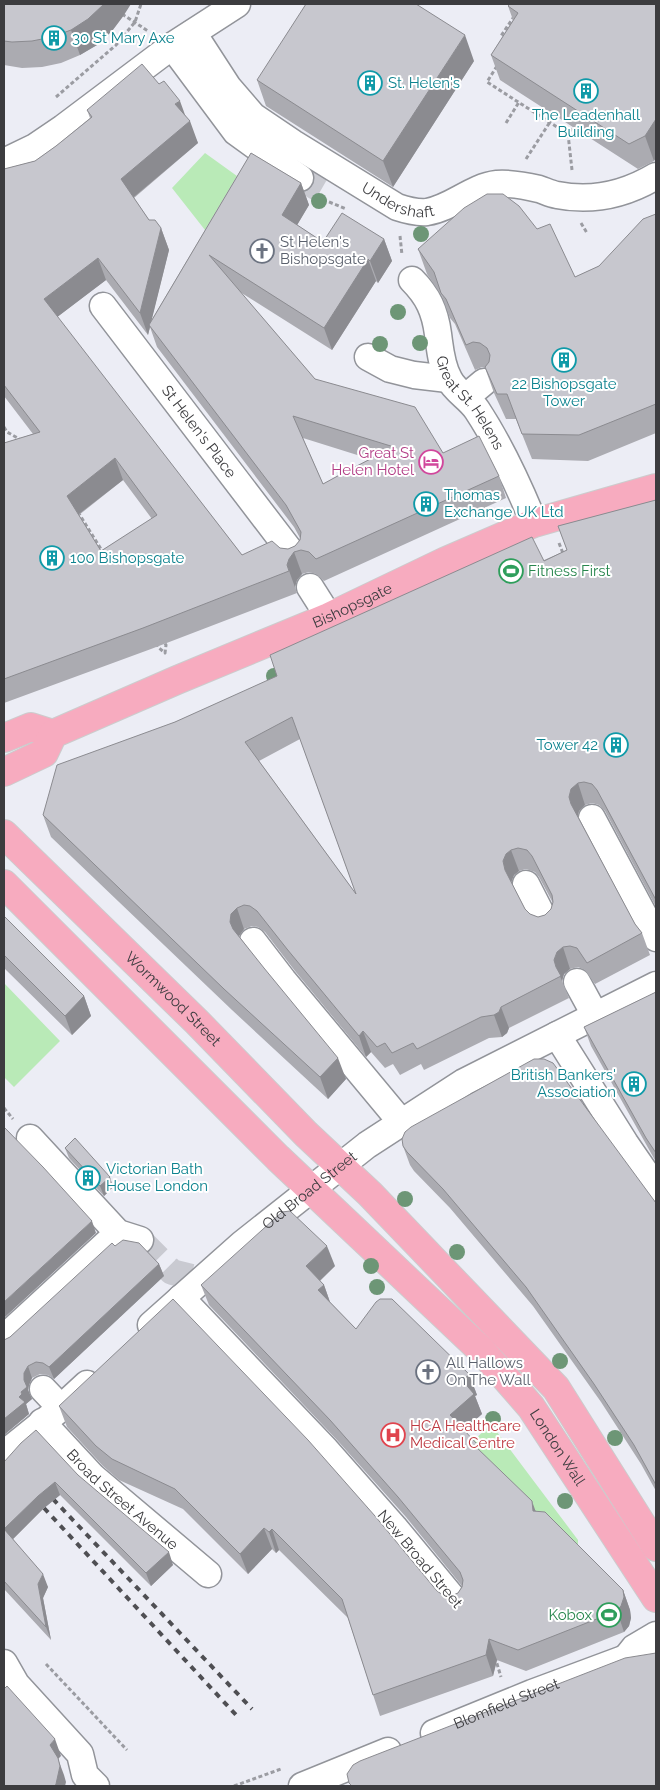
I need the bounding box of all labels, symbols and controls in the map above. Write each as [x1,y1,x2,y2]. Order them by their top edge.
building icon: 30 St Mary Axe [41,25,67,51]
place label: 30 St Mary Axe [72,29,175,47]
building icon: St. Helen's [357,70,383,96]
place label: St. Helen's [388,74,460,92]
building icon: The Leadenhall Building [573,78,599,104]
place label: The Leadenhall Building [532,106,641,141]
street label: Undershaft [358,178,436,221]
place label: St Helen's Bishopsgate [280,233,366,268]
church icon: St Helen's Bishopsgate [249,238,275,264]
building icon: 22 Bishopsgate Tower [551,347,577,373]
street label: Great St. Helens [432,354,508,453]
place label: 22 Bishopsgate Tower [511,375,617,410]
street label: St Helen's Place [158,382,240,482]
place label: Great St Helen Hotel [331,444,415,479]
hotel icon: Great St Helen Hotel [418,449,444,475]
place label: Thomas Exchange UK Ltd [444,486,564,521]
building icon: Thomas Exchange UK Ltd [413,491,439,517]
building icon: 100 Bishopsgate [39,545,65,571]
place label: 100 Bishopsgate [70,549,185,567]
sports icon: Fitness First [498,558,524,584]
place label: Fitness First [528,562,611,580]
street label: Bishopsgate [310,579,395,632]
building icon: Tower 42 [603,732,629,758]
place label: Tower 42 [536,736,598,754]
street label: Wormwood Street [121,948,224,1050]
place label: British Bankers' Association [511,1066,616,1101]
building icon: British Bankers' Association [621,1071,647,1097]
street label: Old Broad Street [259,1148,360,1233]
place label: Victorian Bath House London [106,1160,208,1195]
building icon: Victorian Bath House London [75,1165,101,1191]
place label: All Hallows On The Wall [446,1354,531,1389]
church icon: All Hallows On The Wall [415,1359,441,1385]
street label: London Wall [526,1406,590,1490]
place label: HCA Healthcare Medical Centre [410,1417,521,1452]
hospital icon: HCA Healthcare Medical Centre [380,1422,406,1448]
street label: Broad Street Avenue [63,1446,182,1554]
street label: New Broad Street [374,1506,466,1612]
sports icon: Kobox [596,1602,622,1628]
place label: Kobox [549,1606,592,1624]
street label: Blomfield Street [451,1675,562,1733]

